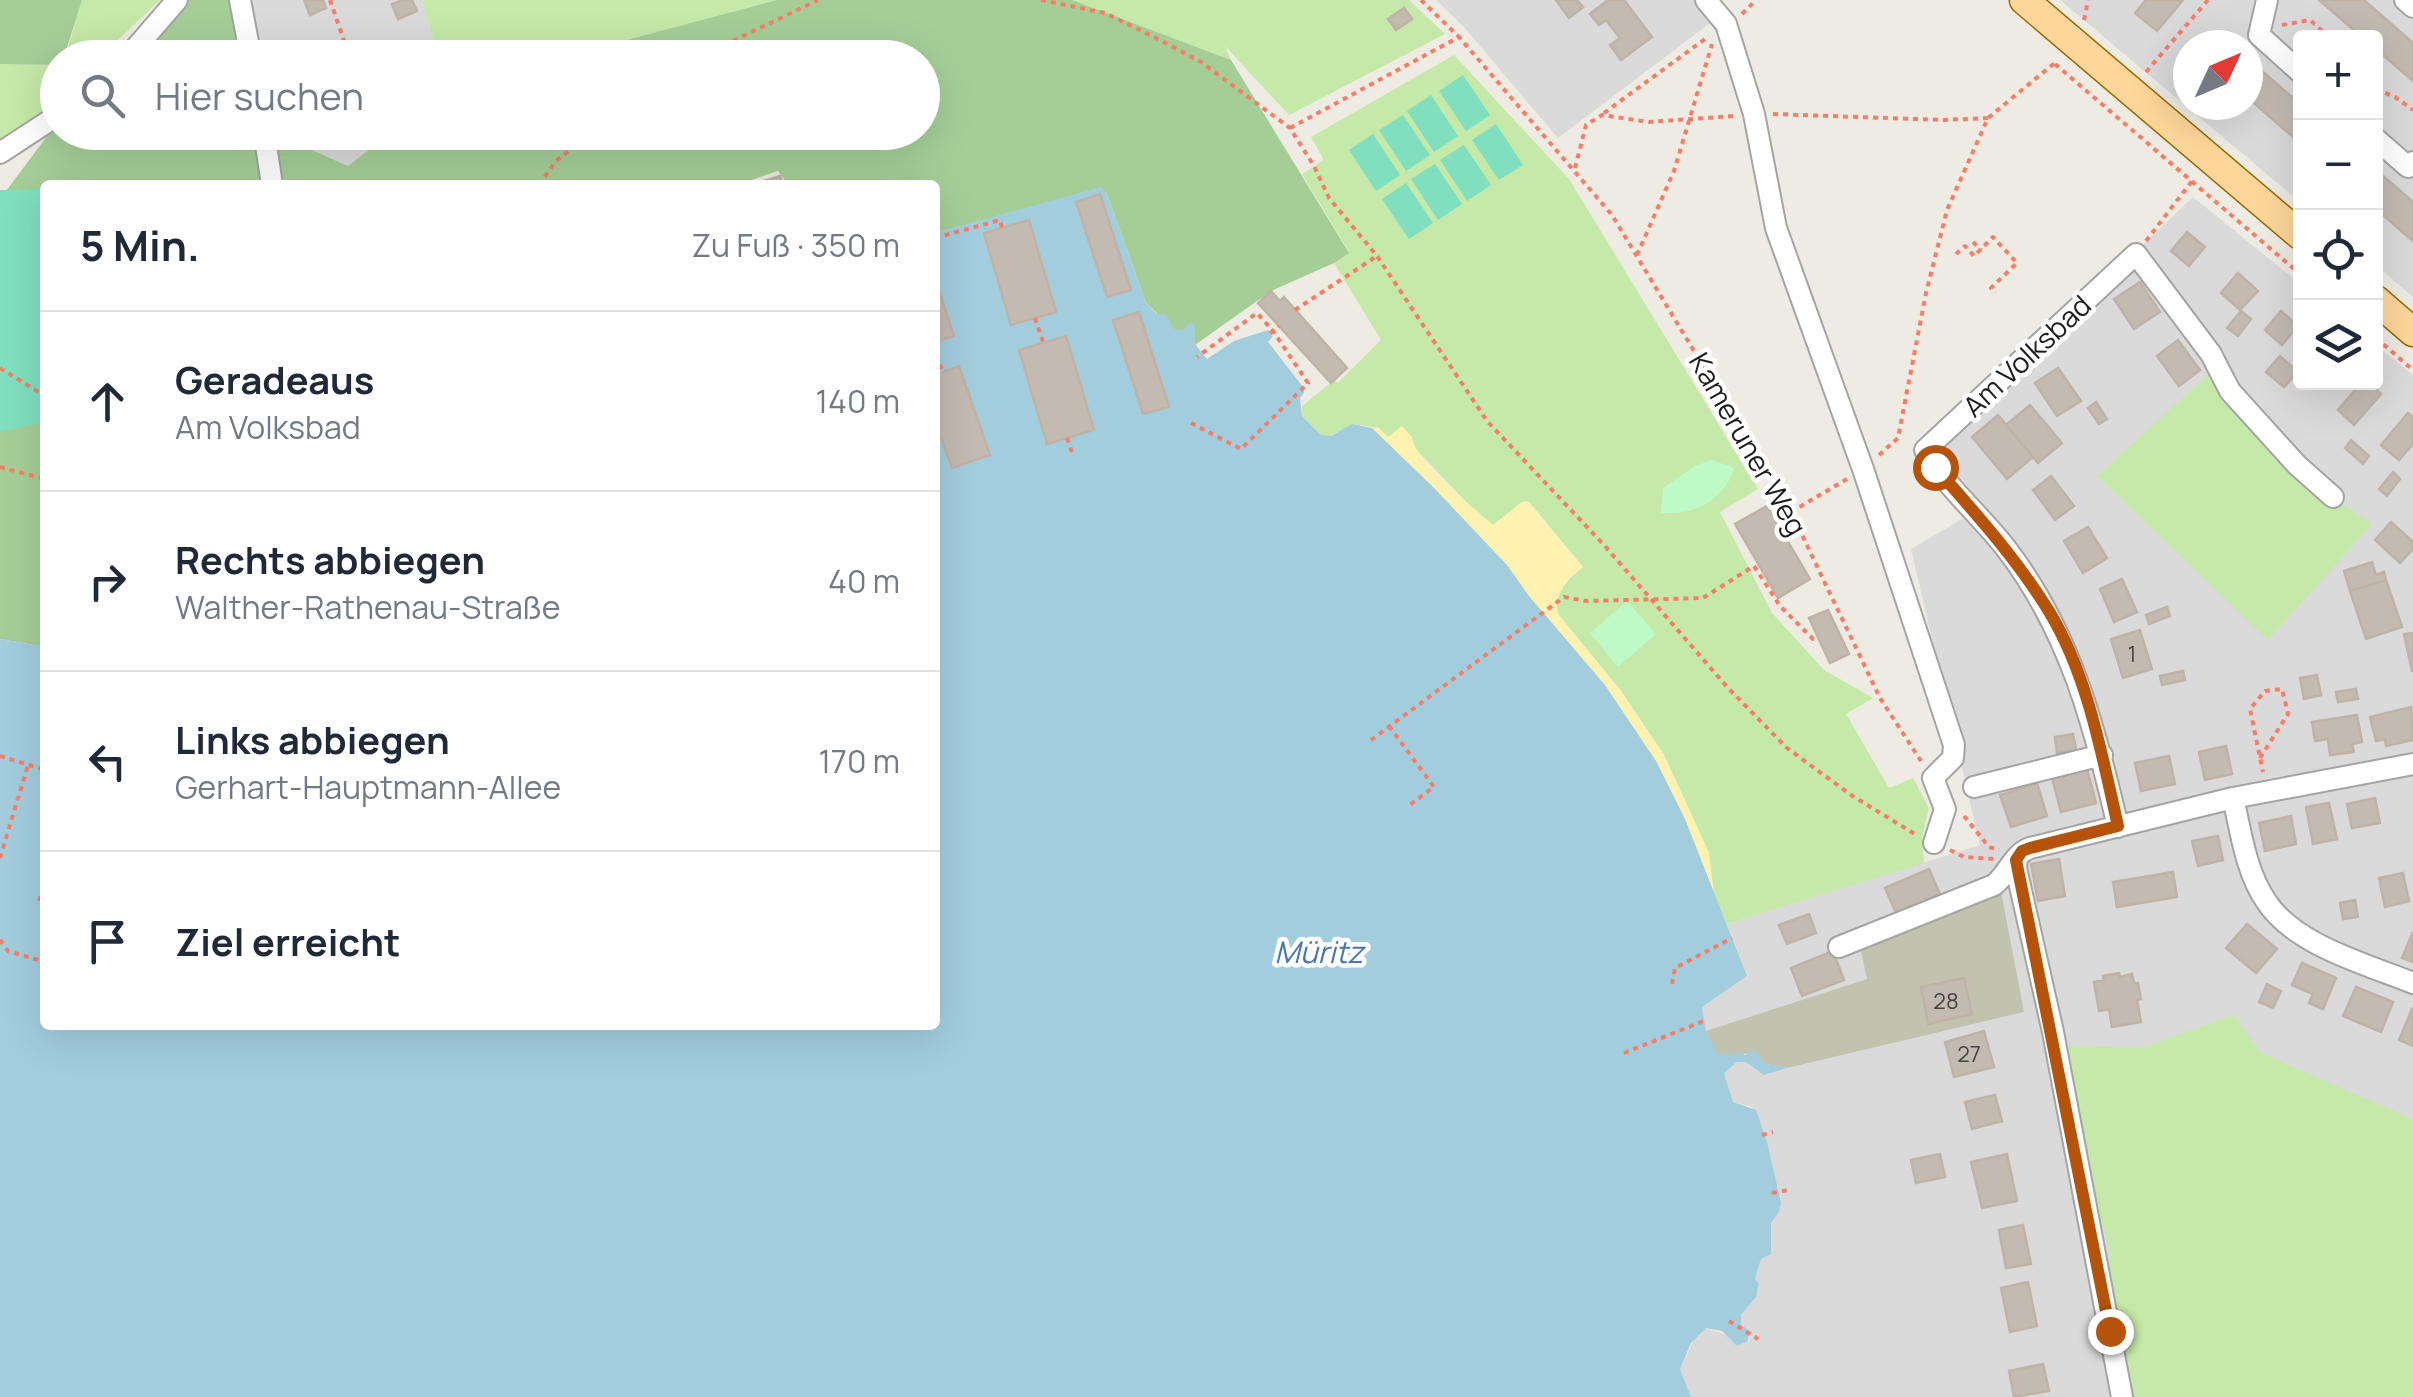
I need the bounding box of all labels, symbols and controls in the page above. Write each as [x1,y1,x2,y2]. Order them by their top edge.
north arrow [2173,30,2263,120]
map controls [2293,30,2383,390]
button: + [2293,30,2383,120]
search box [40,40,940,150]
icon: search [75,68,130,123]
text: Hier suchen [155,69,364,121]
button: − [2293,120,2383,210]
button: locate [2293,210,2383,300]
text: 5 Min. [80,216,200,274]
text: Zu Fuß · 350 m [691,223,900,267]
street label: Am Volksbad [1954,286,2099,425]
button: layers [2293,300,2383,390]
street label: Kameruner Weg [1681,345,1817,542]
text: Geradeaus [175,353,374,405]
icon: ahead [80,374,135,429]
text: 140 m [816,379,900,423]
text: Am Volksbad [175,405,361,449]
route start [1913,445,1959,491]
text: Rechts abbiegen [175,533,485,585]
icon: right [80,554,135,609]
text: 40 m [828,559,900,603]
text: Walther-Rathenau-Straße [175,585,561,629]
house number: 1 [2128,639,2136,669]
text: Links abbiegen [175,713,450,765]
icon: left [80,734,135,789]
text: 170 m [818,739,900,783]
text: Gerhart-Hauptmann-Allee [175,765,561,809]
icon: arrive [80,914,135,969]
text: Ziel erreicht [175,915,400,967]
water label: Müritz [1275,931,1366,972]
house number: 28 [1933,986,1959,1016]
house number: 27 [1957,1039,1981,1069]
route end [2088,1309,2134,1355]

